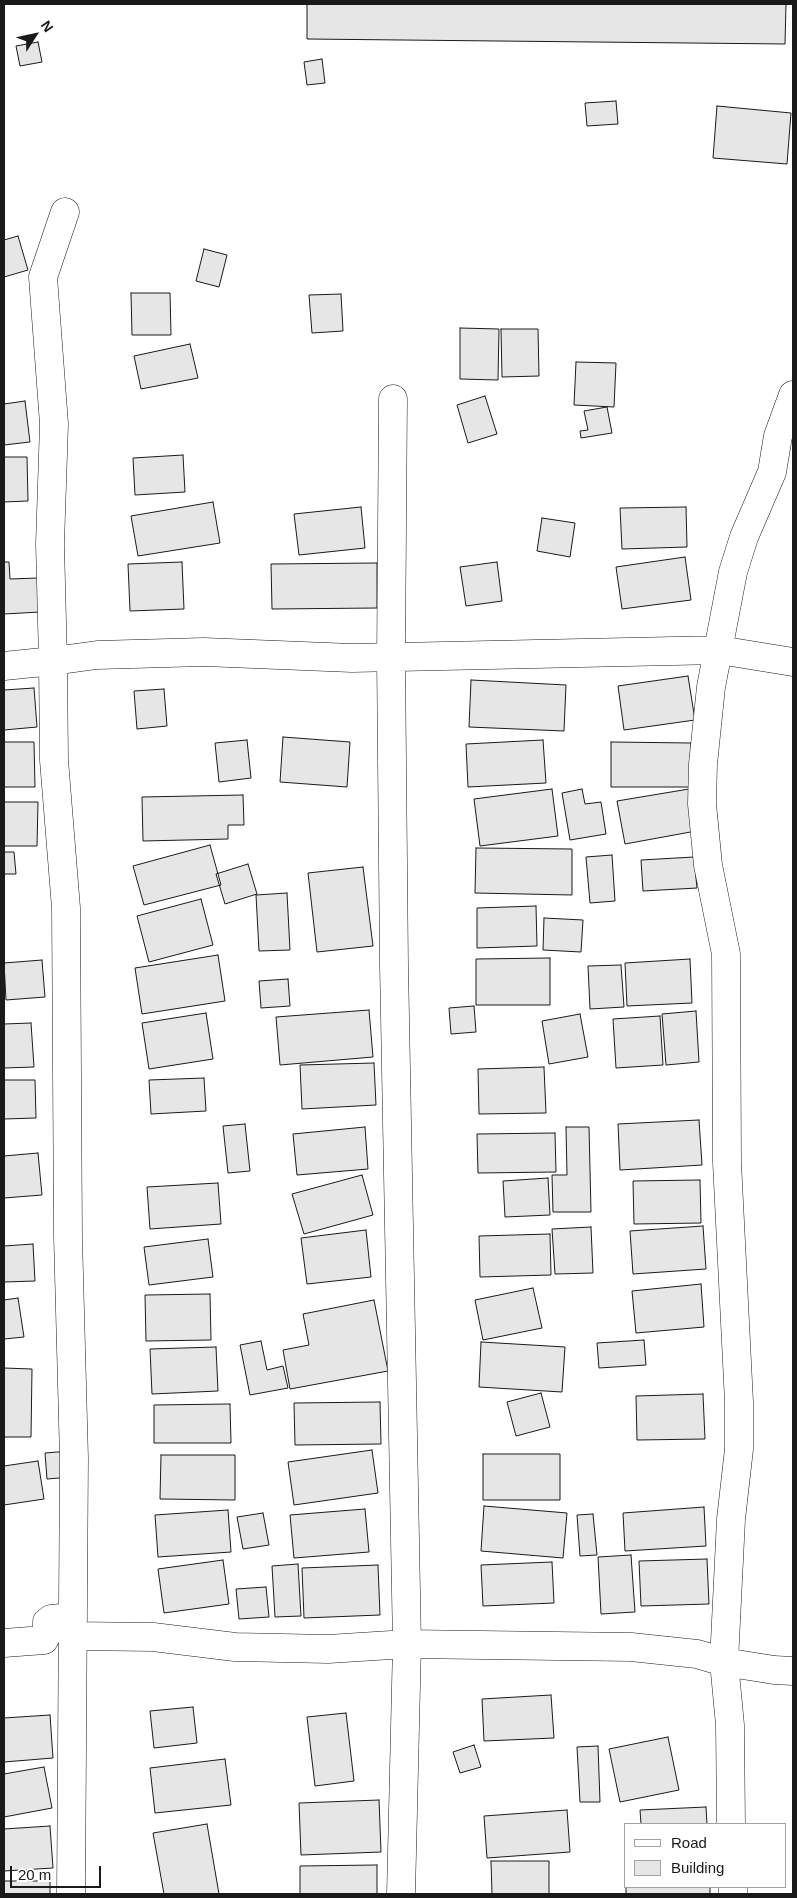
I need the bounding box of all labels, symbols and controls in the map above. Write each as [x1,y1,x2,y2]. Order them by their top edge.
north arrow [10,10,60,60]
text: N [38,18,57,35]
legend [624,1823,787,1888]
text: Road [671,1834,707,1851]
scale bar [12,1856,104,1888]
text: Building [671,1859,724,1876]
text: 20 m [18,1866,51,1883]

